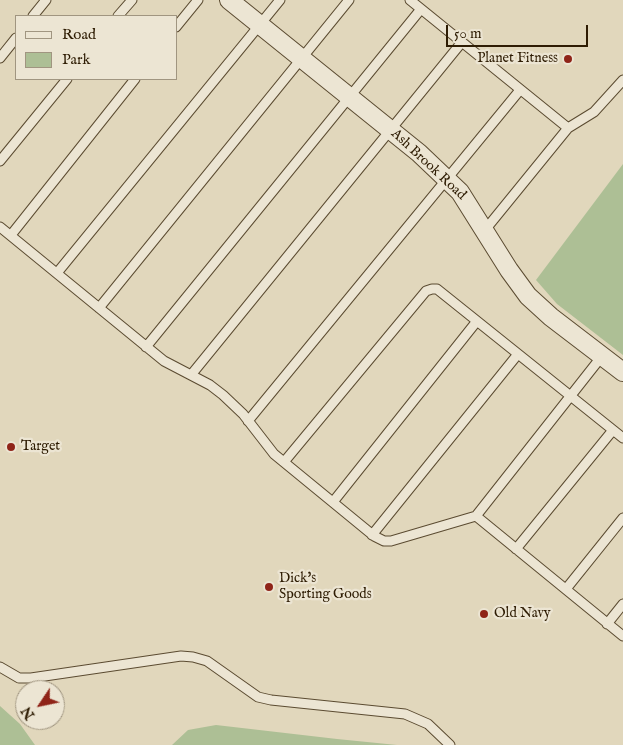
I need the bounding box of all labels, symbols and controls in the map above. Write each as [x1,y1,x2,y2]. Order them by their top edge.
legend [15,15,178,80]
scale bar [448,15,590,47]
text: 50 m [454,24,482,43]
text: Road [62,25,96,44]
text: Park [62,50,91,69]
place label: Planet Fitness [477,51,558,67]
marker: Planet Fitness [562,53,574,65]
street label: Ash Brook Road [387,126,469,204]
place label: Target [21,439,60,455]
marker: Target [5,441,17,453]
place label: Dick's Sporting Goods [279,571,372,604]
marker: Dick's Sporting Goods [263,581,275,593]
place label: Old Navy [494,606,551,622]
marker: Old Navy [478,608,490,620]
north arrow [15,680,65,730]
text: N [18,703,39,723]

